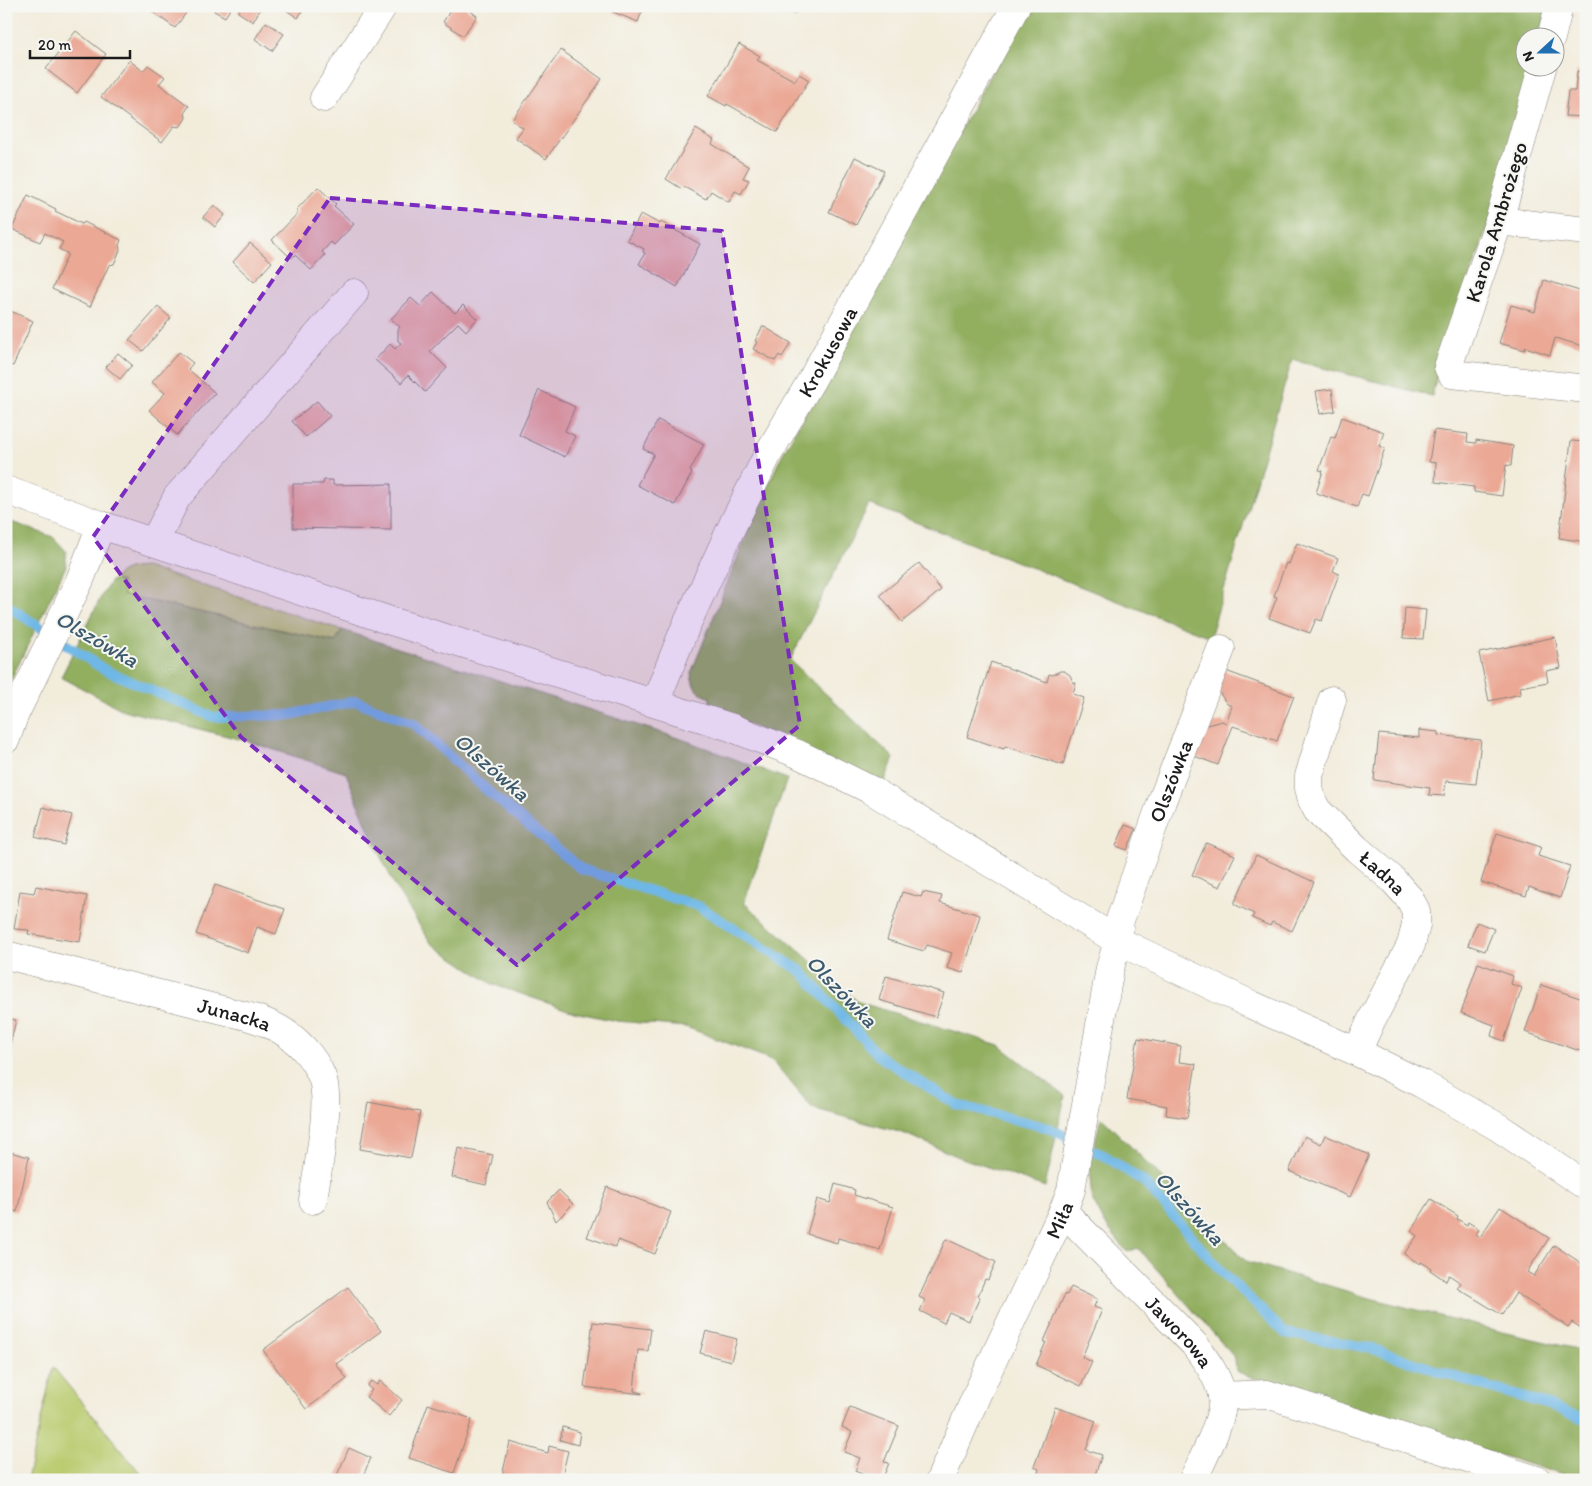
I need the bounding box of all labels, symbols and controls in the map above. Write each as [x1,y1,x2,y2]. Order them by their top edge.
scale bar [30,28,130,60]
north arrow [1514,28,1564,78]
text: 20 m [38,36,72,54]
text: N [1519,49,1538,64]
street label: Karola Ambrożego [1460,139,1532,305]
street label: Krokusowa [792,302,862,401]
water label: Olszówka [51,605,144,674]
water label: Olszówka [449,727,536,807]
street label: Olszówka [1143,735,1197,826]
street label: Ładna [1355,845,1412,900]
water label: Olszówka [801,949,884,1034]
street label: Junacka [195,992,275,1036]
water label: Olszówka [1149,1165,1231,1251]
street label: Miła [1039,1198,1078,1243]
street label: Jaworowa [1141,1290,1219,1372]

